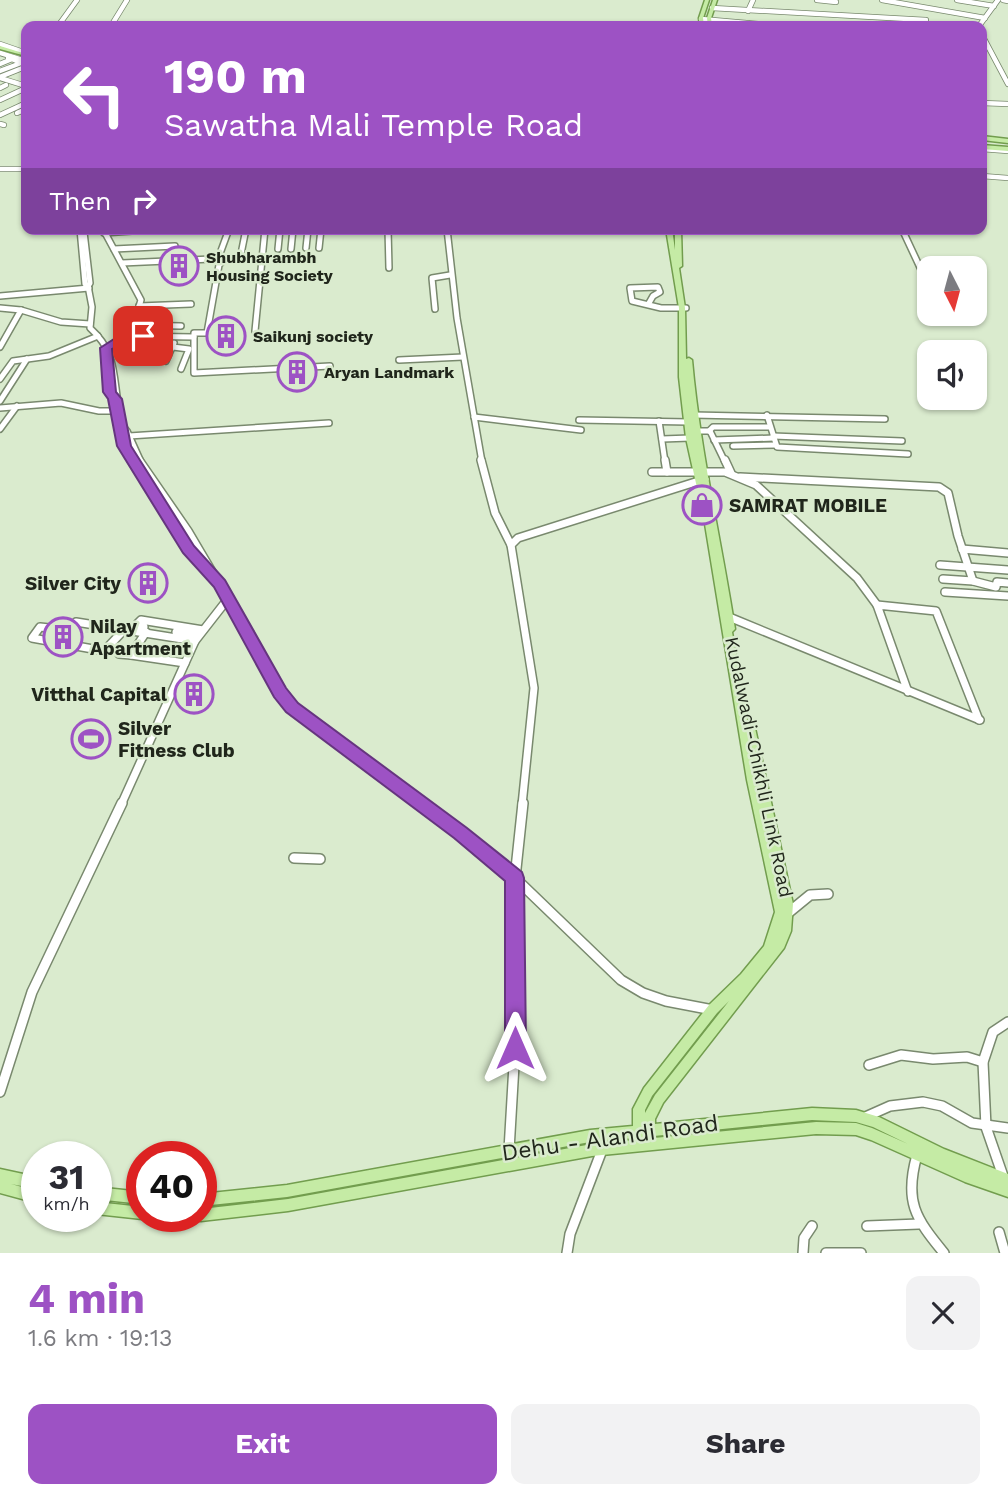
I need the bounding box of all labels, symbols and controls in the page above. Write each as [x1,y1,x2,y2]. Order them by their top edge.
text: 190 m [164,47,307,105]
icon: left [49,49,140,140]
text: Sawatha Mali Temple Road [164,106,583,144]
icon: right [125,182,163,220]
text: Then [49,186,111,216]
building icon: Shubharambh Housing Society [158,245,200,287]
place label: Shubharambh Housing Society [206,248,334,285]
north arrow [917,256,987,326]
map controls [917,256,987,410]
pin [113,306,173,366]
building icon: Saikunj society [205,315,247,357]
icon: arrive [124,317,162,355]
place label: Saikunj society [253,327,374,346]
button: sound [917,340,987,410]
building icon: Aryan Landmark [276,351,318,393]
place label: Aryan Landmark [324,363,454,382]
shop icon: SAMRAT MOBILE [681,484,723,526]
place label: SAMRAT MOBILE [729,494,887,517]
building icon: Silver City [127,562,169,604]
place label: Silver City [25,572,121,595]
place label: Nilay Apartment [90,615,192,660]
building icon: Nilay Apartment [42,616,84,658]
street label: Kudalwadi-Chikhli Link Road [720,634,798,900]
building icon: Vitthal Capital [173,673,215,715]
place label: Vitthal Capital [31,683,168,706]
place label: Silver Fitness Club [118,717,235,762]
sports icon: Silver Fitness Club [70,718,112,760]
position arrow [478,1011,552,1085]
street label: Dehu - Alandi Road [500,1109,720,1167]
speed limit sign: 40 [126,1141,217,1232]
text: 31 [49,1156,84,1198]
text: km/h [43,1193,90,1214]
text: 4 min [28,1274,145,1323]
button: close [906,1276,980,1350]
text: 1.6 km · 19:13 [28,1325,172,1352]
button: Exit [28,1404,497,1484]
button: Share [511,1404,980,1484]

